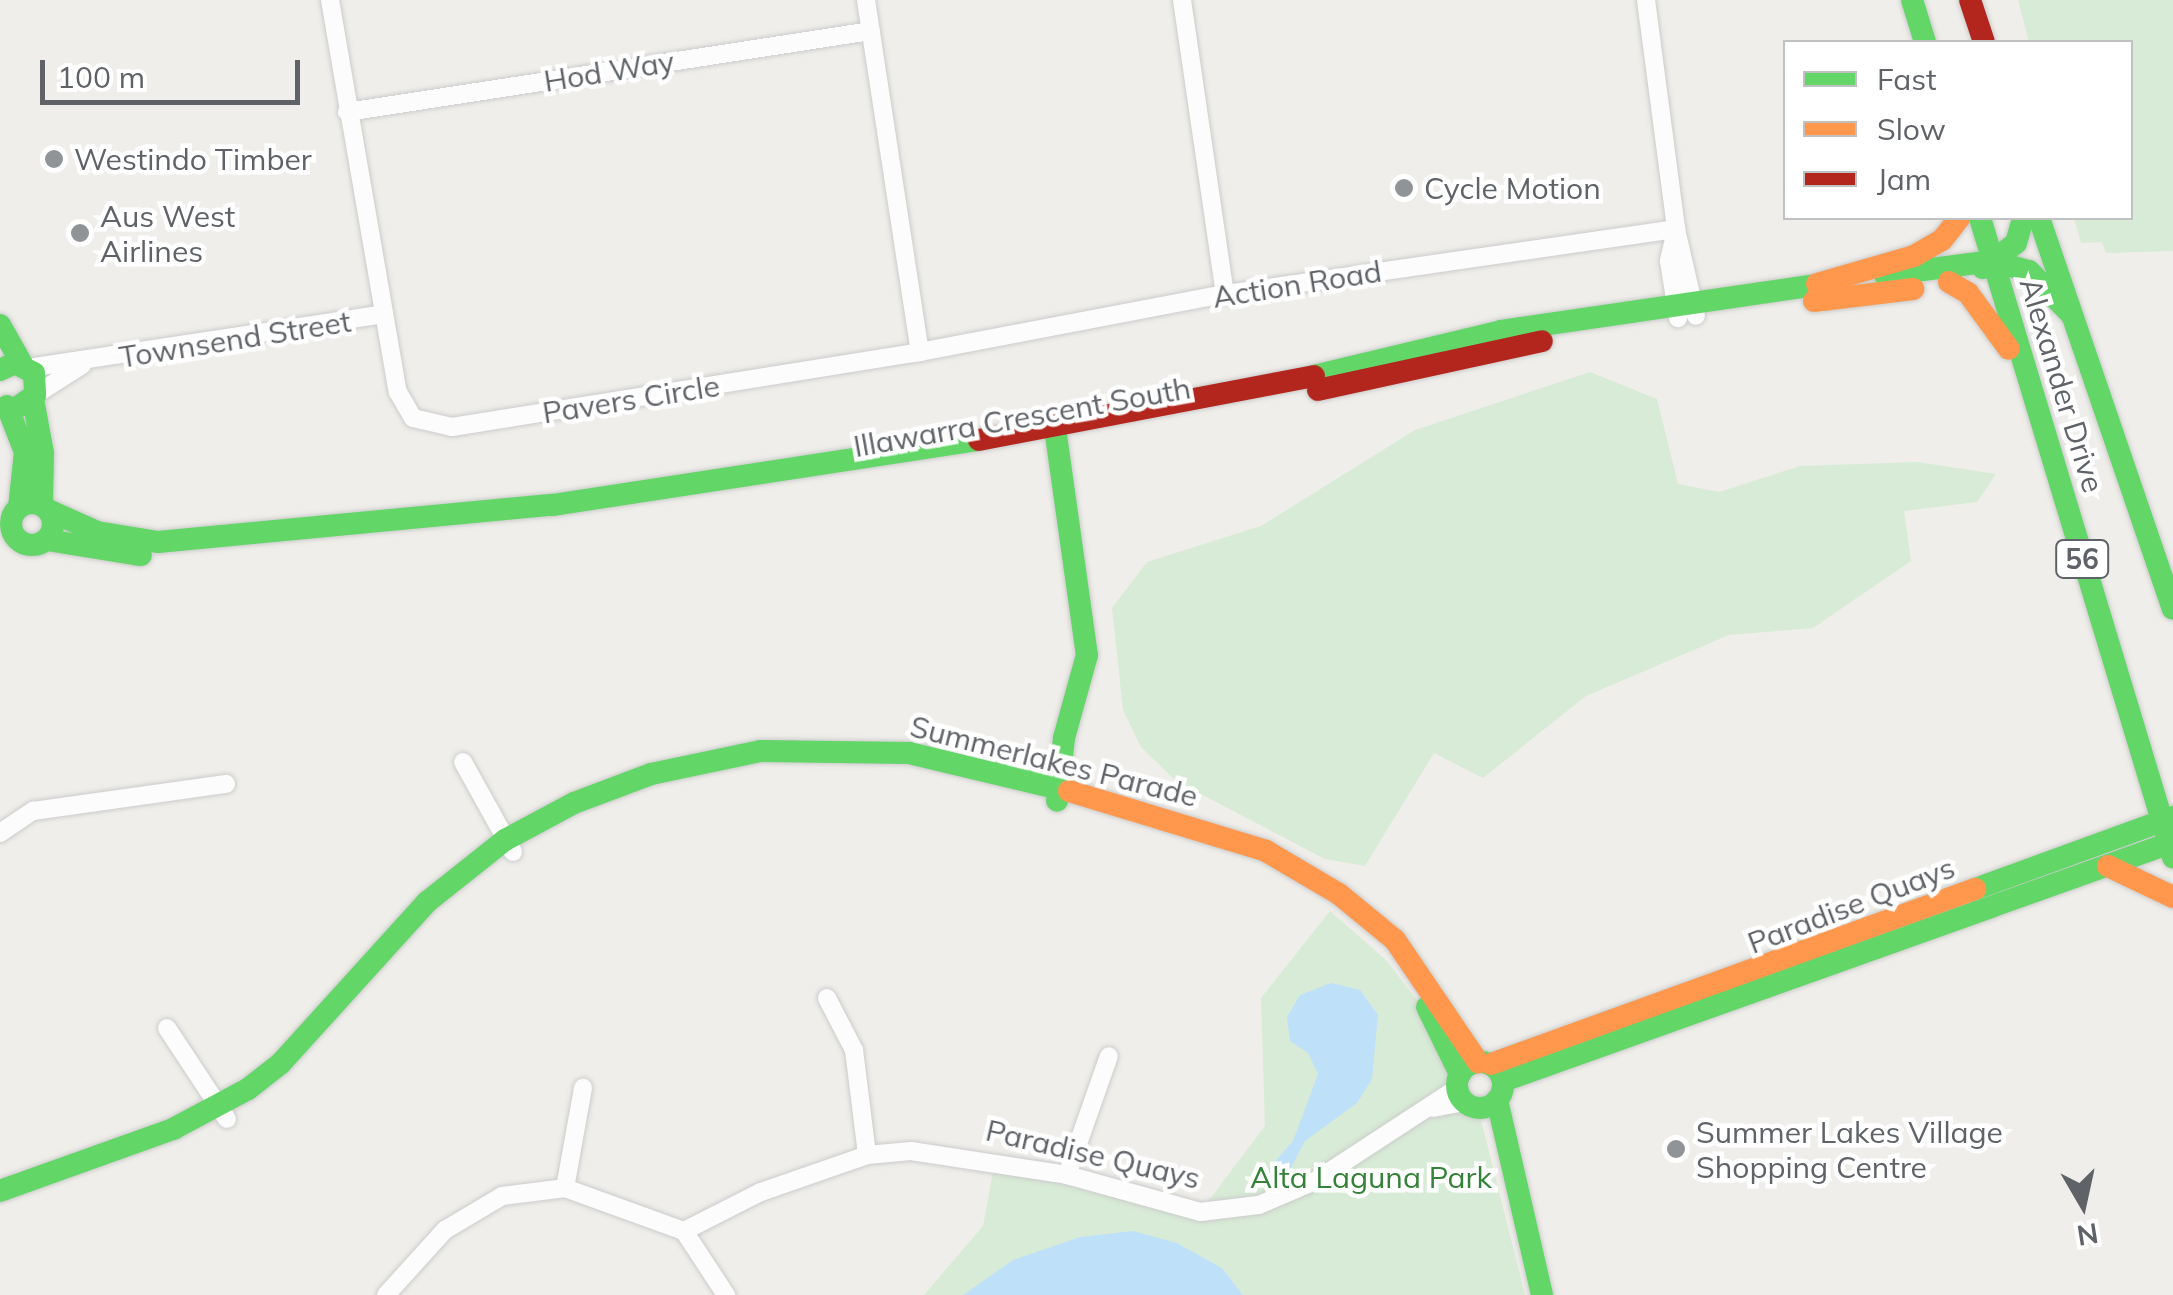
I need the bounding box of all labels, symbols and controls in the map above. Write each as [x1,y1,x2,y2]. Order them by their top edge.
scale bar [45,40,305,102]
legend [1783,40,2133,220]
street label: Hod Way [541,43,677,99]
text: 100 m [57,58,145,96]
text: Fast [1877,60,1937,98]
text: Slow [1877,110,1946,148]
place label: Westindo Timber [74,141,312,177]
marker: Westindo Timber [43,148,65,170]
text: Jam [1877,160,1931,198]
place label: Cycle Motion [1424,170,1601,206]
marker: Cycle Motion [1393,177,1415,199]
place label: Aus West Airlines [100,198,235,268]
marker: Aus West Airlines [69,222,91,244]
street label: Action Road [1210,253,1384,315]
street label: Alexander Drive [2012,273,2112,497]
street label: Townsend Street [117,303,353,375]
street label: Pavers Circle [540,367,722,431]
street label: Illawarra Crescent South [851,370,1193,464]
road number: 56 [2054,536,2110,582]
street label: Summerlakes Parade [907,708,1201,814]
street label: Paradise Quays [1743,849,1959,961]
street label: Paradise Quays [982,1112,1204,1196]
place label: Summer Lakes Village Shopping Centre [1696,1114,2003,1184]
marker: Summer Lakes Village Shopping Centre [1665,1138,1687,1160]
north arrow [2033,1155,2133,1255]
park label: Alta Laguna Park [1250,1159,1492,1195]
text: N [2075,1216,2101,1254]

